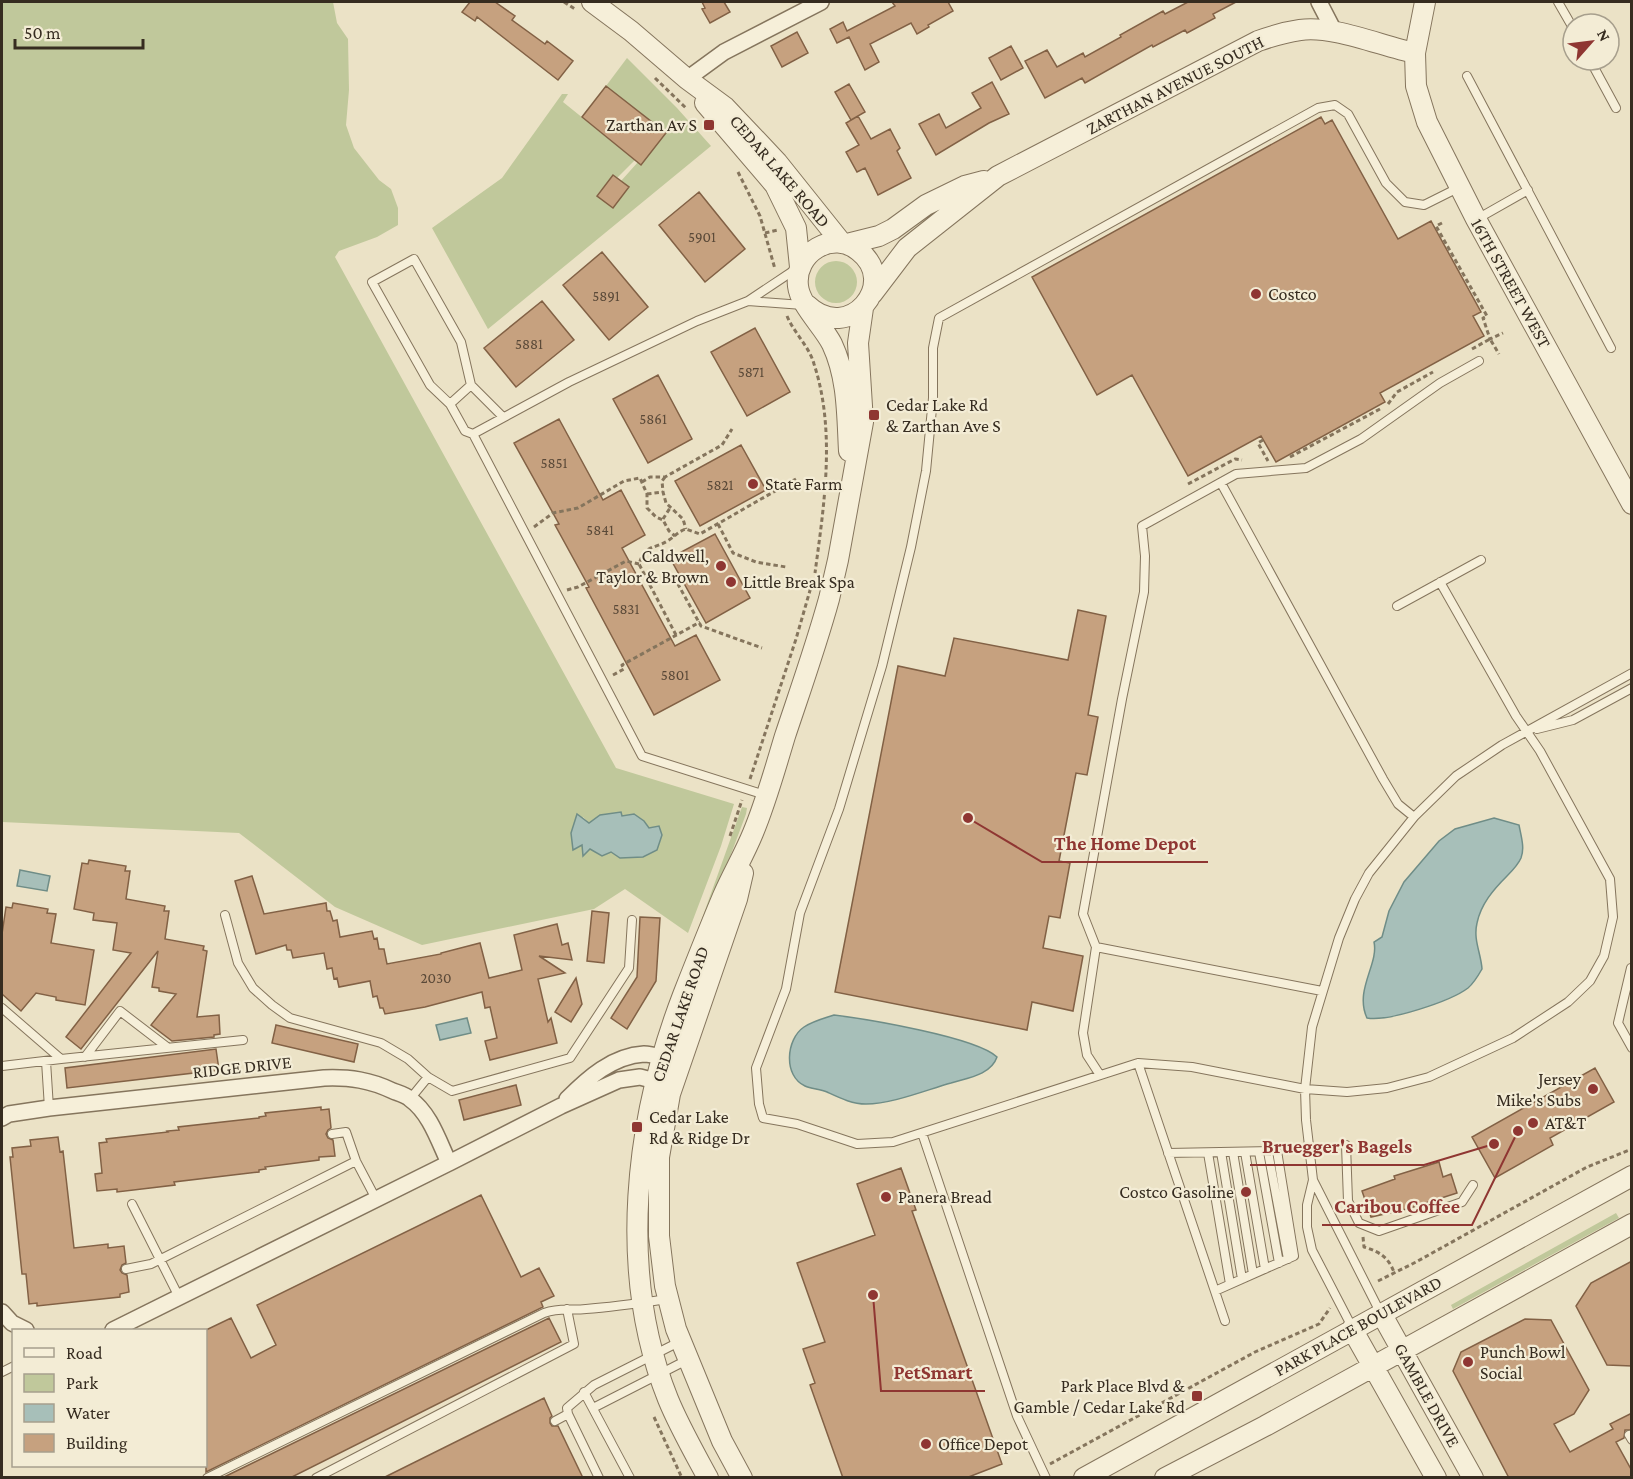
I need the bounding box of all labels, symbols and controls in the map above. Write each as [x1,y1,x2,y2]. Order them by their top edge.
scale bar [15,12,142,50]
north arrow [1561,12,1621,72]
text: 50 m [24,23,61,43]
text: N [1594,26,1614,44]
street label: ZARTHAN AVENUE SOUTH [1083,31,1267,139]
street label: CEDAR LAKE ROAD [726,111,834,231]
place label: Zarthan Av S [606,115,697,135]
marker: Zarthan Av S [702,118,716,132]
street label: 16TH STREET WEST [1467,215,1555,352]
house number: 5901 [688,229,716,245]
place label: Costco [1268,284,1317,304]
marker: Costco [1249,287,1263,301]
house number: 5891 [592,288,620,304]
house number: 5881 [515,336,543,352]
house number: 5871 [738,364,764,380]
place label: Cedar Lake Rd & Zarthan Ave S [886,395,1001,436]
marker: Cedar Lake Rd & Zarthan Ave S [867,408,881,422]
house number: 5861 [639,411,667,427]
house number: 5851 [541,455,567,471]
place label: State Farm [765,474,843,494]
house number: 5821 [706,477,734,493]
marker: State Farm [746,477,760,491]
house number: 5841 [586,522,614,538]
place label: Caldwell, Taylor & Brown [596,546,709,587]
marker: Caldwell, Taylor & Brown [714,559,728,573]
place label: Little Break Spa [743,572,855,592]
marker: Little Break Spa [724,575,738,589]
house number: 5831 [613,601,639,617]
house number: 5801 [661,667,689,683]
callout: The Home Depot [1042,824,1208,862]
text: The Home Depot [1054,832,1197,854]
street label: CEDAR LAKE ROAD [647,943,713,1085]
house number: 2030 [420,970,452,986]
street label: RIDGE DRIVE [192,1052,293,1082]
place label: Jersey Mike's Subs [1496,1069,1582,1110]
marker: Jersey Mike's Subs [1586,1082,1600,1096]
place label: Cedar Lake Rd & Ridge Dr [649,1107,751,1148]
place label: AT&T [1545,1113,1586,1133]
marker: AT&T [1526,1116,1540,1130]
marker: Cedar Lake Rd & Ridge Dr [630,1120,644,1134]
callout: Bruegger's Bagels [1250,1127,1424,1165]
text: Bruegger's Bagels [1262,1135,1412,1157]
place label: Costco Gasoline [1119,1182,1234,1202]
marker: Costco Gasoline [1239,1185,1253,1199]
place label: Panera Bread [898,1187,993,1207]
callout: Caribou Coffee [1322,1187,1472,1225]
marker: Panera Bread [879,1190,893,1204]
text: Caribou Coffee [1334,1195,1460,1217]
street label: PARK PLACE BOULEVARD [1271,1272,1445,1380]
legend [12,1329,207,1467]
street label: GAMBLE DRIVE [1390,1339,1464,1451]
place label: Punch Bowl Social [1480,1342,1566,1383]
text: Road [66,1343,103,1363]
callout: PetSmart [881,1353,985,1391]
marker: Punch Bowl Social [1461,1355,1475,1369]
text: PetSmart [893,1361,973,1383]
text: Park [66,1373,98,1393]
place label: Park Place Blvd & Gamble / Cedar Lake Rd [1013,1376,1186,1417]
marker: Park Place Blvd & Gamble / Cedar Lake Rd [1190,1389,1204,1403]
text: Water [66,1403,111,1423]
text: Building [66,1433,128,1453]
place label: Office Depot [938,1434,1029,1454]
marker: Office Depot [919,1437,933,1451]

